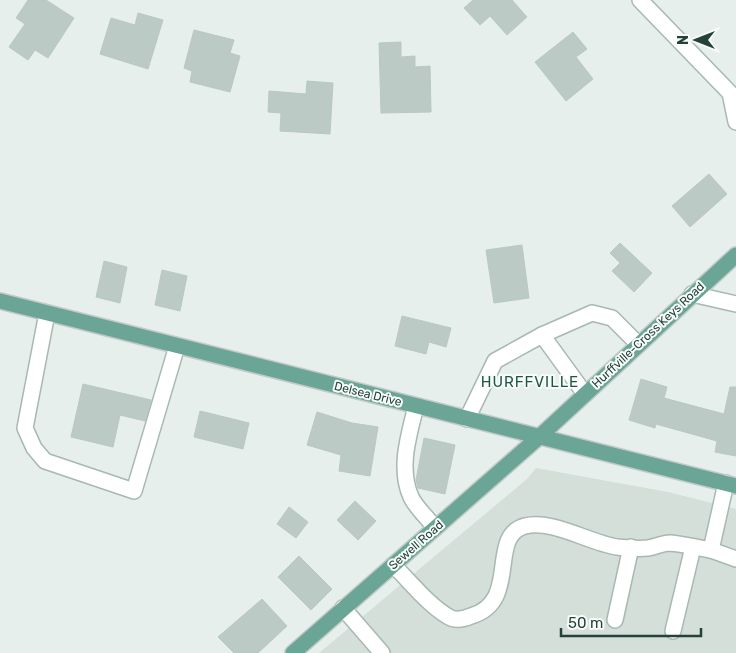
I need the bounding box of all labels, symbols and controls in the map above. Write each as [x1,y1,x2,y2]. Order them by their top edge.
north arrow [671,15,721,65]
text: N [675,35,692,45]
street label: Hurffville-Cross Keys Road [589,279,707,391]
district label: HURFFVILLE [481,373,579,391]
street label: Delsea Drive [333,379,404,409]
street label: Sewell Road [386,518,446,572]
scale bar [561,606,701,638]
text: 50 m [568,614,603,632]

